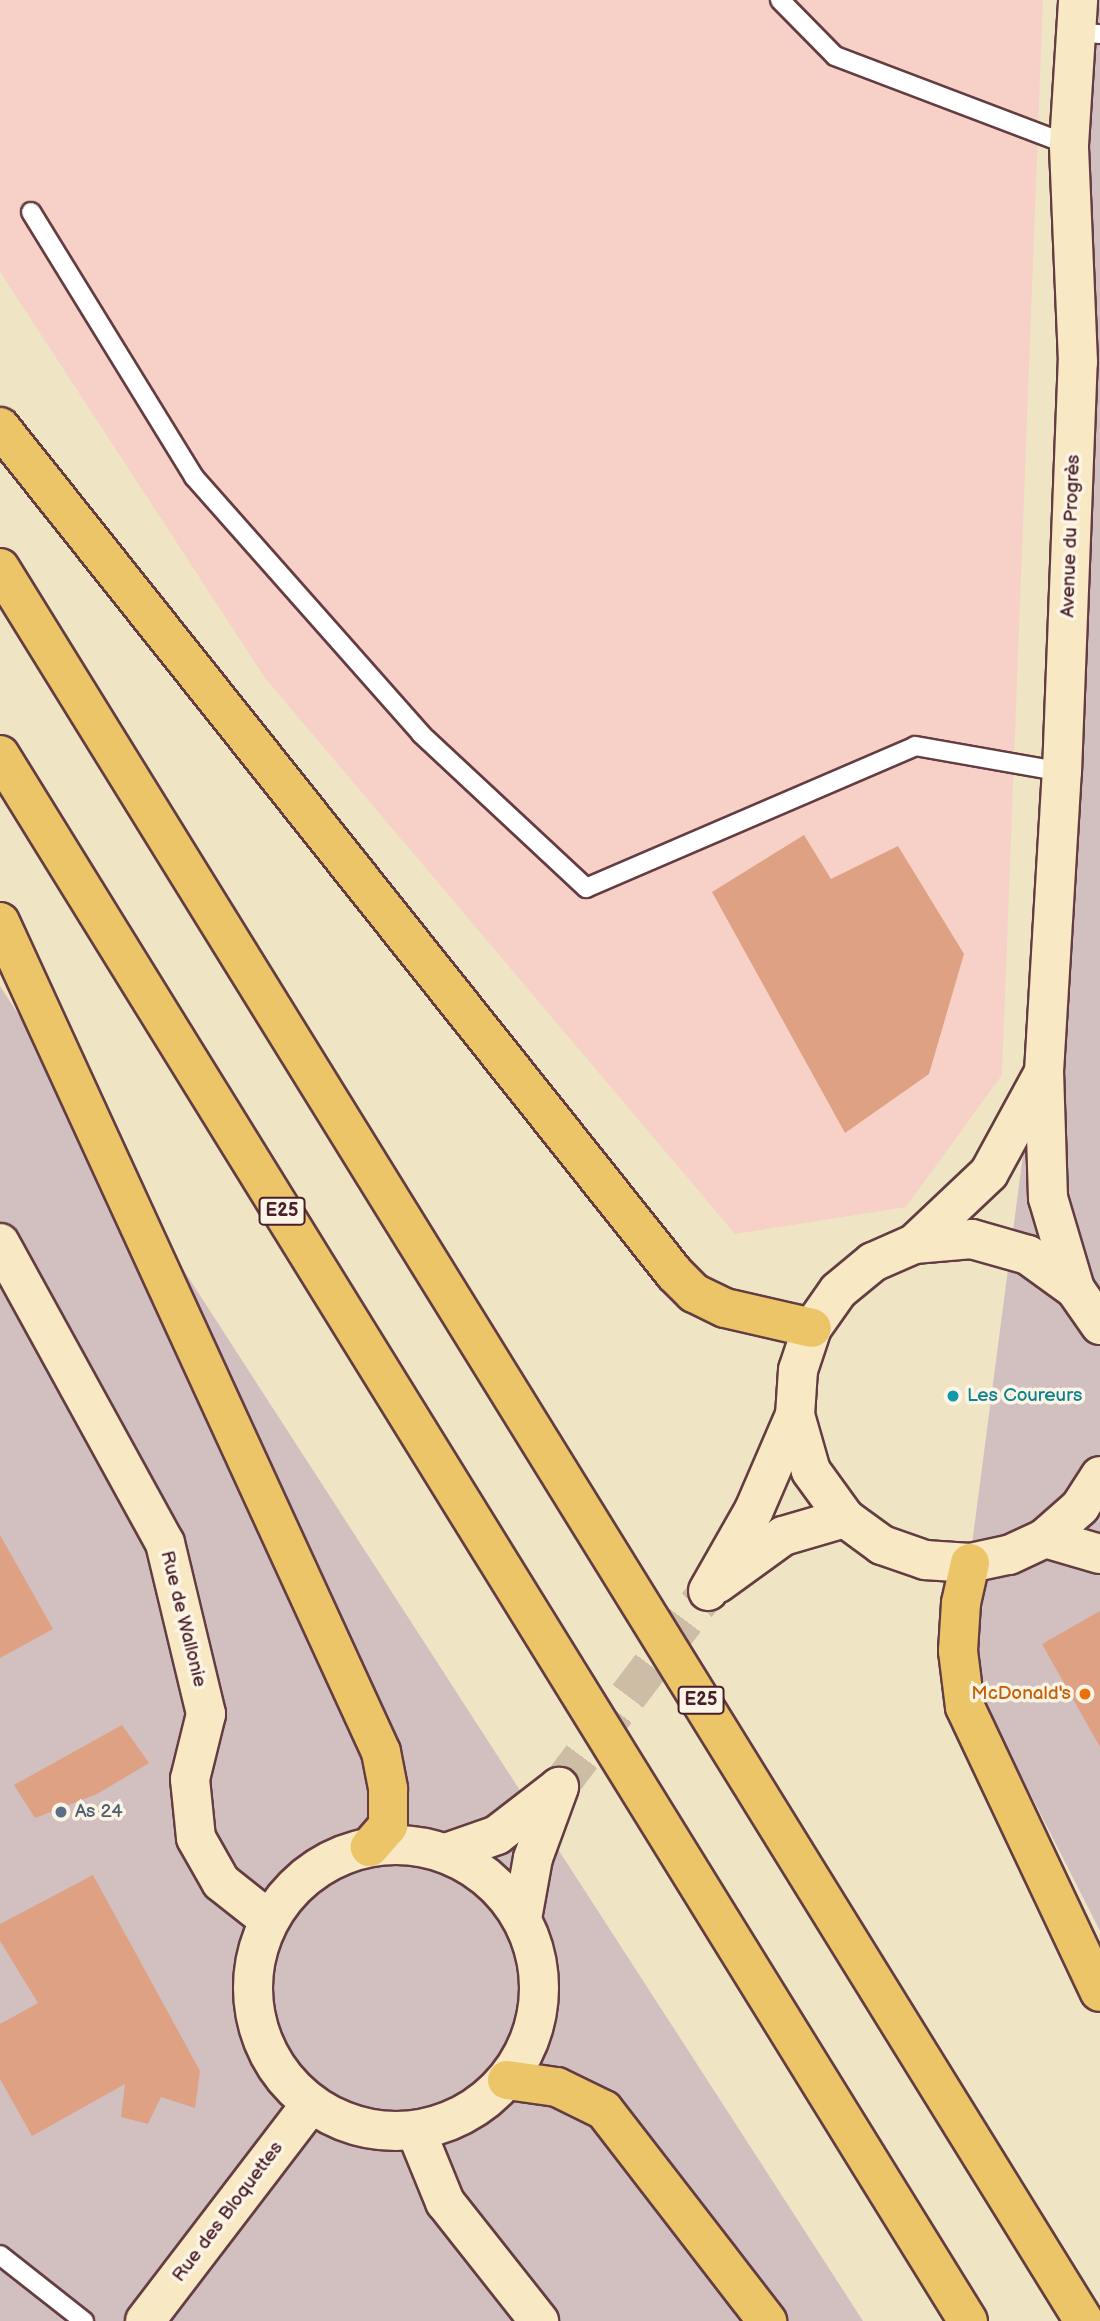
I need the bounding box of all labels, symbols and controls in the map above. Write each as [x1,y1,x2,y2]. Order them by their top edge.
street label: Avenue du Progrès [1057,454,1085,618]
road number: E25 [258,1196,306,1226]
place label: Les Coureurs [967,1385,1082,1407]
marker: Les Coureurs [945,1388,961,1404]
street label: Rue de Wallonie [155,1548,211,1690]
place label: McDonald's [971,1683,1071,1705]
road number: E25 [676,1686,726,1714]
marker: McDonald's [1077,1686,1093,1702]
place label: As 24 [75,1801,123,1823]
marker: As 24 [53,1804,69,1820]
street label: Rue des Bloquettes [168,2137,288,2287]

